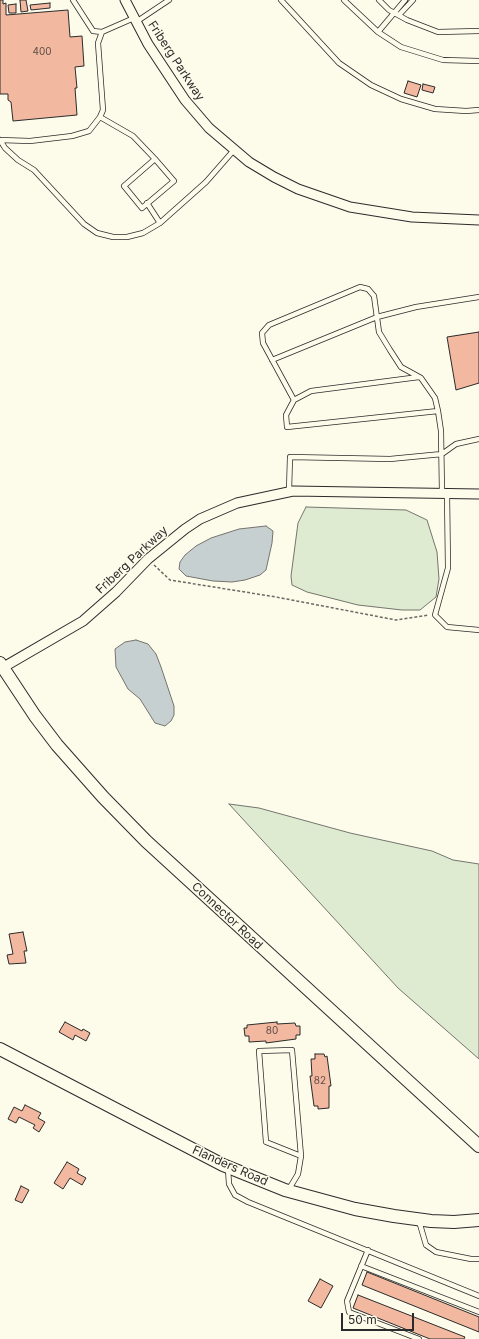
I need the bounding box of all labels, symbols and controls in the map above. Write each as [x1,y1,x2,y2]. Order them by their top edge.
street label: Friberg Parkway [145,18,207,104]
house number: 400 [32,46,52,58]
street label: Friberg Parkway [93,523,171,597]
street label: Connector Road [189,879,265,953]
house number: 80 [266,1025,278,1037]
house number: 82 [314,1075,326,1087]
street label: Flanders Road [190,1143,270,1189]
scale bar [343,1305,416,1331]
text: 50 m [348,1312,377,1327]

